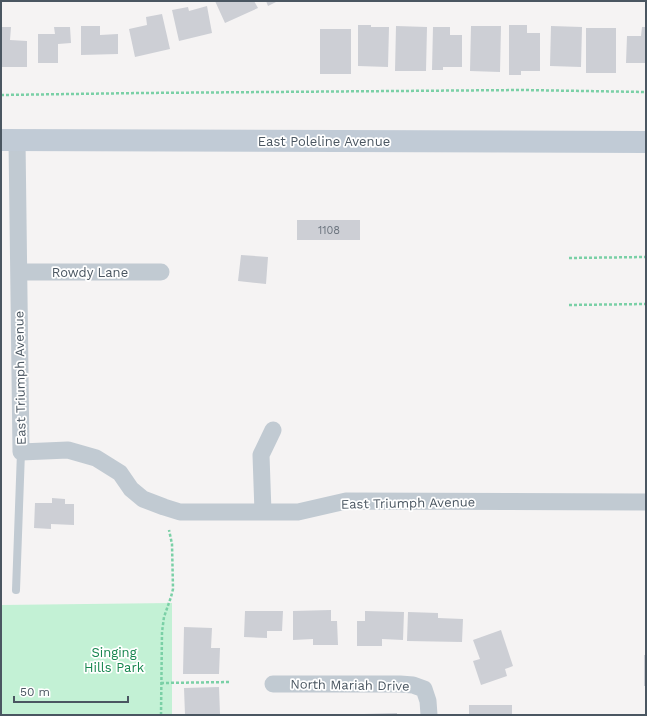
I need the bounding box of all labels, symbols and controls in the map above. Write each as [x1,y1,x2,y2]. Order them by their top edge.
street label: East Poleline Avenue [258,134,390,149]
house number: 1108 [318,224,340,237]
street label: Rowdy Lane [52,265,128,280]
street label: East Triumph Avenue [11,311,29,445]
street label: East Triumph Avenue [341,494,475,512]
park label: Singing Hills Park [84,645,145,675]
street label: North Mariah Drive [290,676,410,694]
scale bar [14,678,128,704]
text: 50 m [20,685,50,699]

